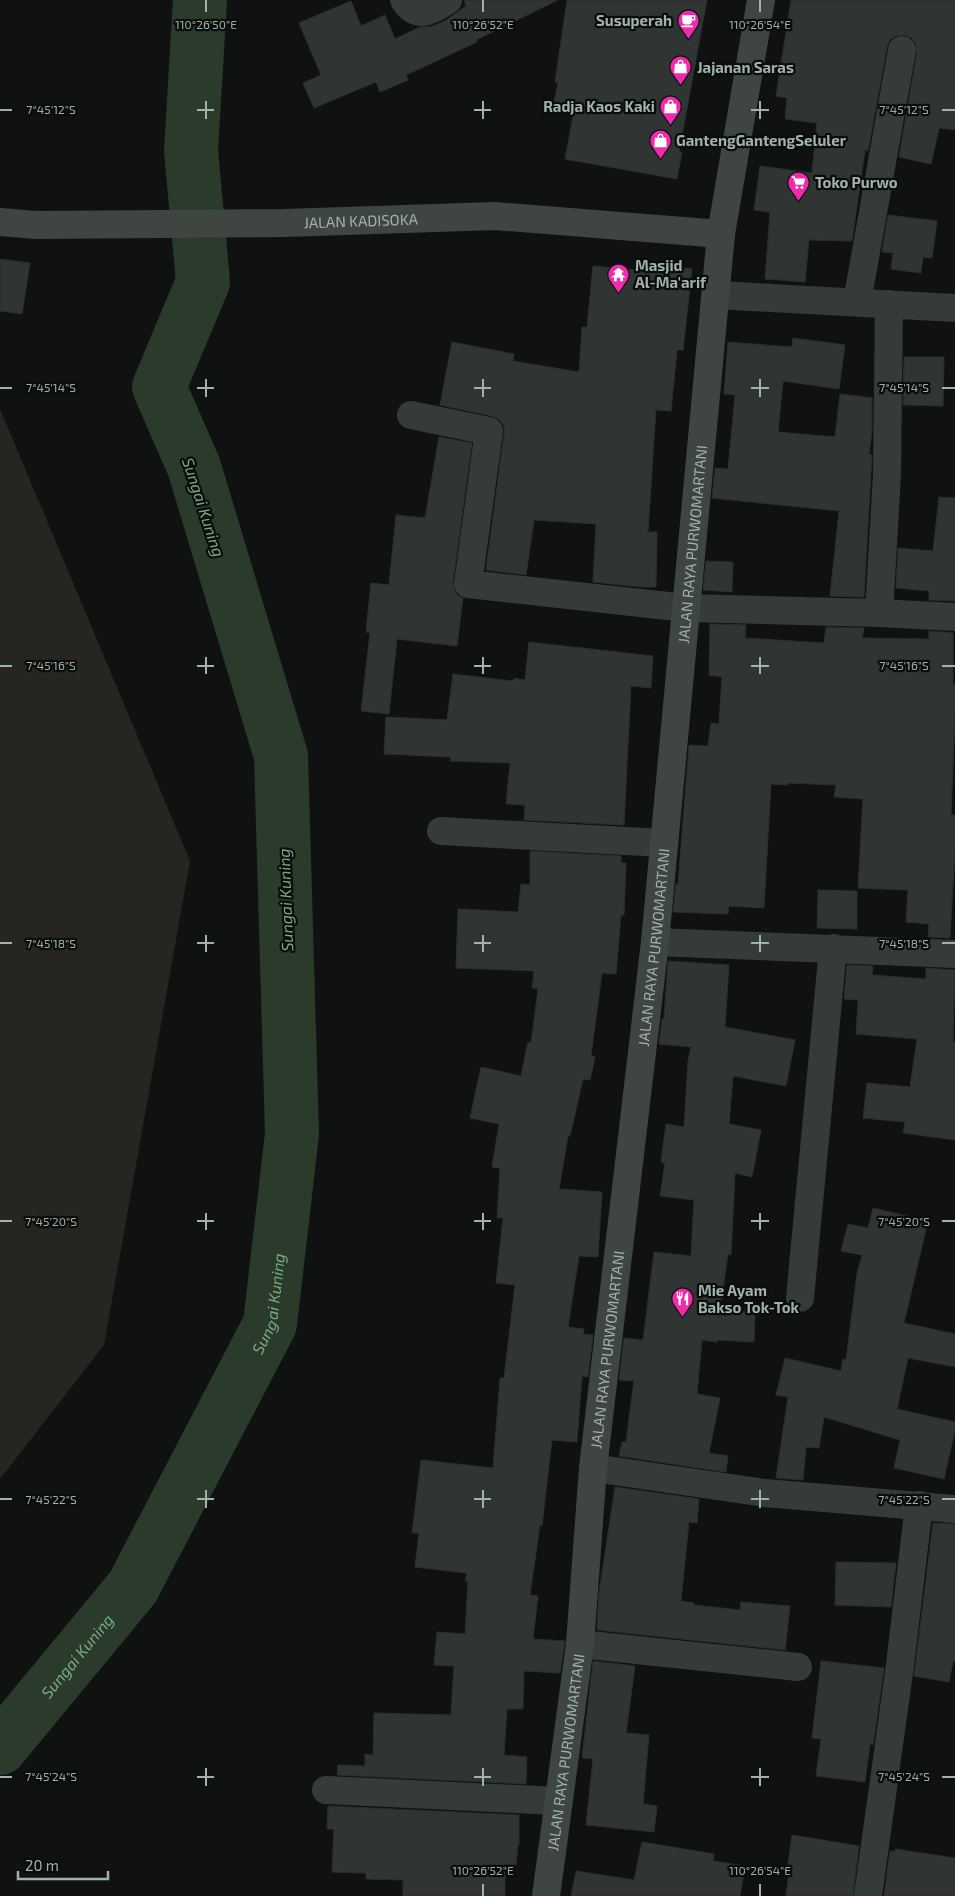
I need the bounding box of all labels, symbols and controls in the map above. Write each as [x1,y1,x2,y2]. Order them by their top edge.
cafe icon: Susuperah [676,8,700,39]
place label: Susuperah [596,11,672,29]
text: 110°26'50"E [175,17,237,31]
text: 110°26'52"E [452,17,514,31]
text: 110°26'54"E [729,17,791,31]
shop icon: Jajanan Saras [669,55,693,86]
place label: Jajanan Saras [697,58,794,76]
shop icon: Radja Kaos Kaki [659,94,683,125]
place label: Radja Kaos Kaki [543,97,655,115]
text: 7°45'12"S [26,102,76,116]
text: 7°45'12"S [879,102,929,116]
shop icon: GantengGantengSeluler [648,128,672,159]
place label: GantengGantengSeluler [676,131,847,149]
supermarket icon: Toko Purwo [787,170,811,201]
place label: Toko Purwo [815,173,898,191]
street label: JALAN KADISOKA [303,210,419,231]
place label: Masjid Al-Ma'arif [635,256,707,291]
temple icon: Masjid Al-Ma'arif [607,262,631,293]
text: 7°45'14"S [26,380,76,394]
text: 7°45'14"S [879,380,929,394]
street label: JALAN RAYA PURWOMARTANI [674,444,710,644]
water label: Sungai Kuning [179,455,229,559]
text: 7°45'16"S [26,658,76,672]
text: 7°45'16"S [879,658,929,672]
street label: JALAN RAYA PURWOMARTANI [634,847,673,1047]
water label: Sungai Kuning [274,848,296,952]
text: 7°45'18"S [26,936,76,950]
text: 7°45'18"S [879,936,929,950]
text: 7°45'20"S [25,1214,77,1228]
text: 7°45'20"S [878,1214,930,1228]
street label: JALAN RAYA PURWOMARTANI [586,1250,628,1449]
water label: Sungai Kuning [247,1252,288,1357]
place label: Mie Ayam Bakso Tok-Tok [698,1281,799,1316]
restaurant icon: Mie Ayam Bakso Tok-Tok [670,1287,694,1318]
text: 7°45'22"S [25,1492,77,1506]
text: 7°45'22"S [878,1492,930,1506]
water label: Sungai Kuning [36,1610,117,1701]
street label: JALAN RAYA PURWOMARTANI [543,1652,588,1852]
text: 7°45'24"S [25,1769,77,1783]
text: 7°45'24"S [878,1769,930,1783]
scale bar [18,1848,108,1880]
text: 20 m [25,1856,59,1874]
text: 110°26'52"E [452,1863,514,1877]
text: 110°26'54"E [729,1863,791,1877]

